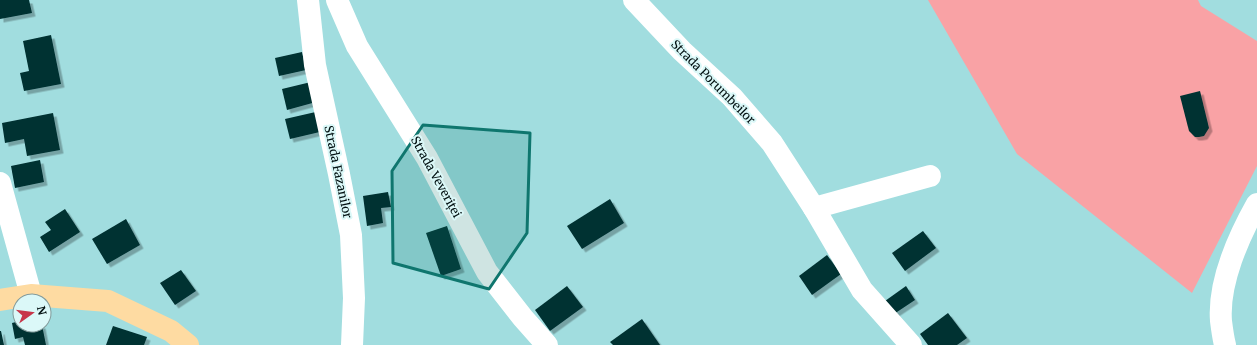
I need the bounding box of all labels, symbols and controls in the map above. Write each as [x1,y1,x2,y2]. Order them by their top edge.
street label: Strada Porumbeilor [668,36,759,127]
street label: Strada Fazanilor [321,124,356,220]
street label: Strada Veveriței [407,134,465,221]
north arrow [12,293,52,333]
text: N [34,305,50,317]

